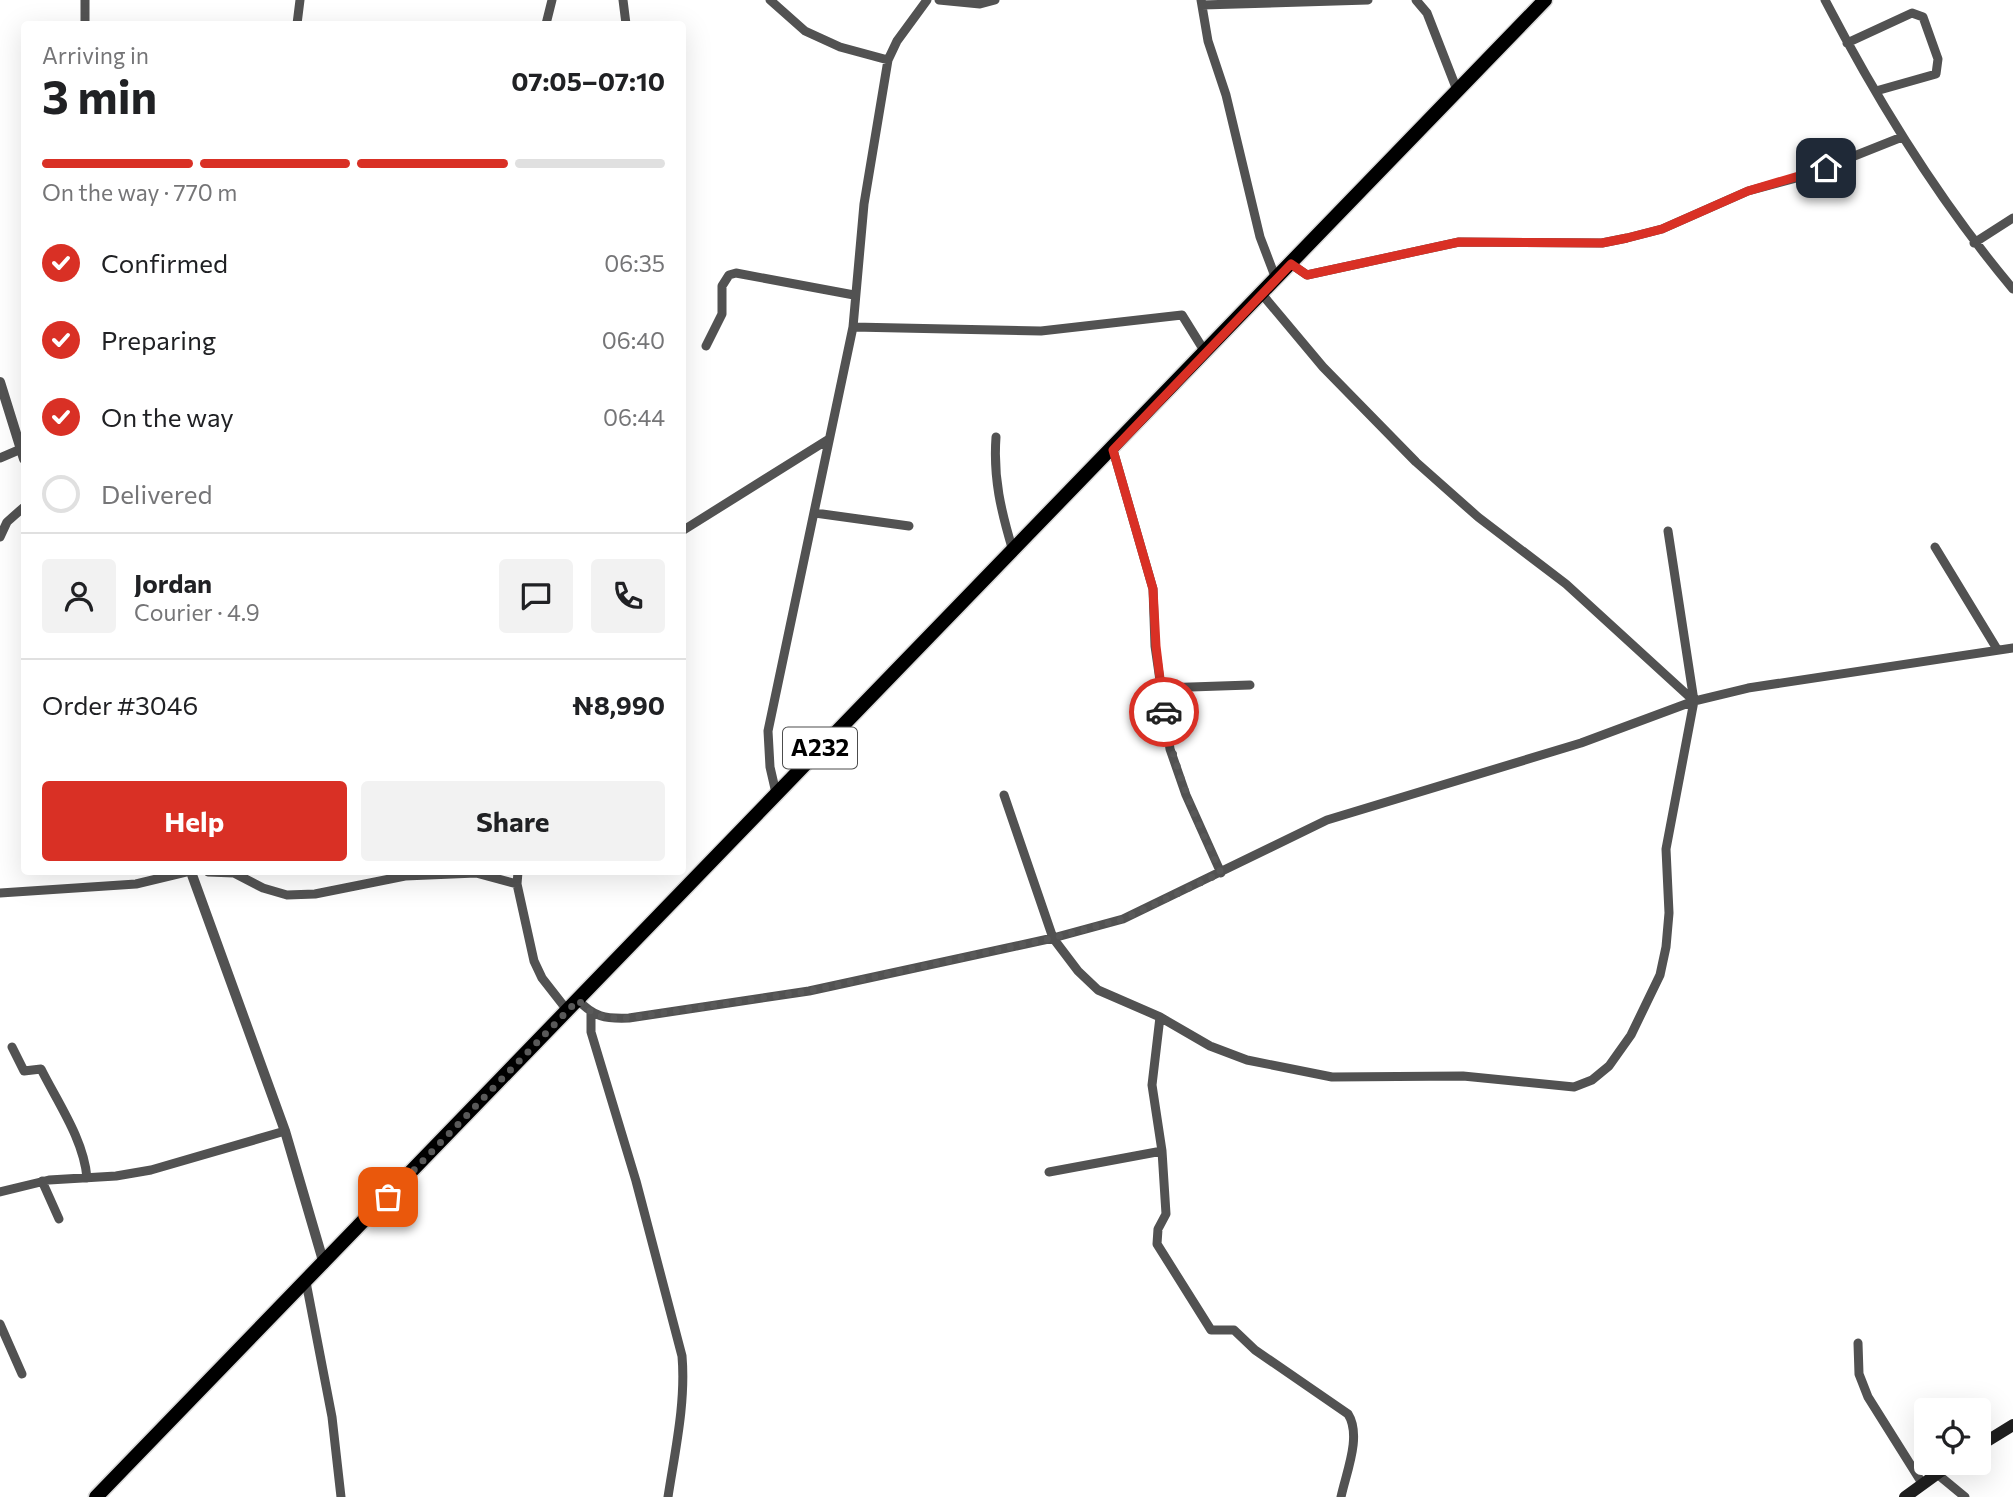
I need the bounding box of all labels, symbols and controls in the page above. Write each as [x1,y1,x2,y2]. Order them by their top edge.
text: Arriving in [42,41,149,69]
text: 07:05–07:10 [511,65,665,96]
text: 3 min [42,67,157,123]
pin [1796,138,1856,198]
icon: home [1807,149,1845,187]
text: On the way · 770 m [42,178,237,206]
icon: check [42,244,80,282]
text: Confirmed [101,247,228,278]
text: 06:35 [604,249,665,277]
icon: check [42,321,80,359]
text: Preparing [101,324,216,355]
text: 06:40 [602,326,665,354]
icon: check [42,398,80,436]
text: On the way [101,401,234,432]
text: 06:44 [603,403,665,431]
text: Delivered [101,478,212,509]
button: person [42,559,116,633]
button: chat [499,559,573,633]
button: phone [591,559,665,633]
text: Jordan [134,567,212,598]
text: Courier · 4.9 [134,598,260,626]
courier [1129,677,1199,747]
text: Order #3046 [42,689,198,720]
text: ₦8,990 [572,689,665,720]
icon: car [1145,693,1183,731]
road number: A232 [783,728,857,768]
button: Help [42,781,347,861]
button: Share [361,781,665,861]
pin [358,1167,418,1227]
icon: bag [369,1178,407,1216]
map controls [1914,1398,1991,1475]
button: locate [1914,1398,1991,1475]

